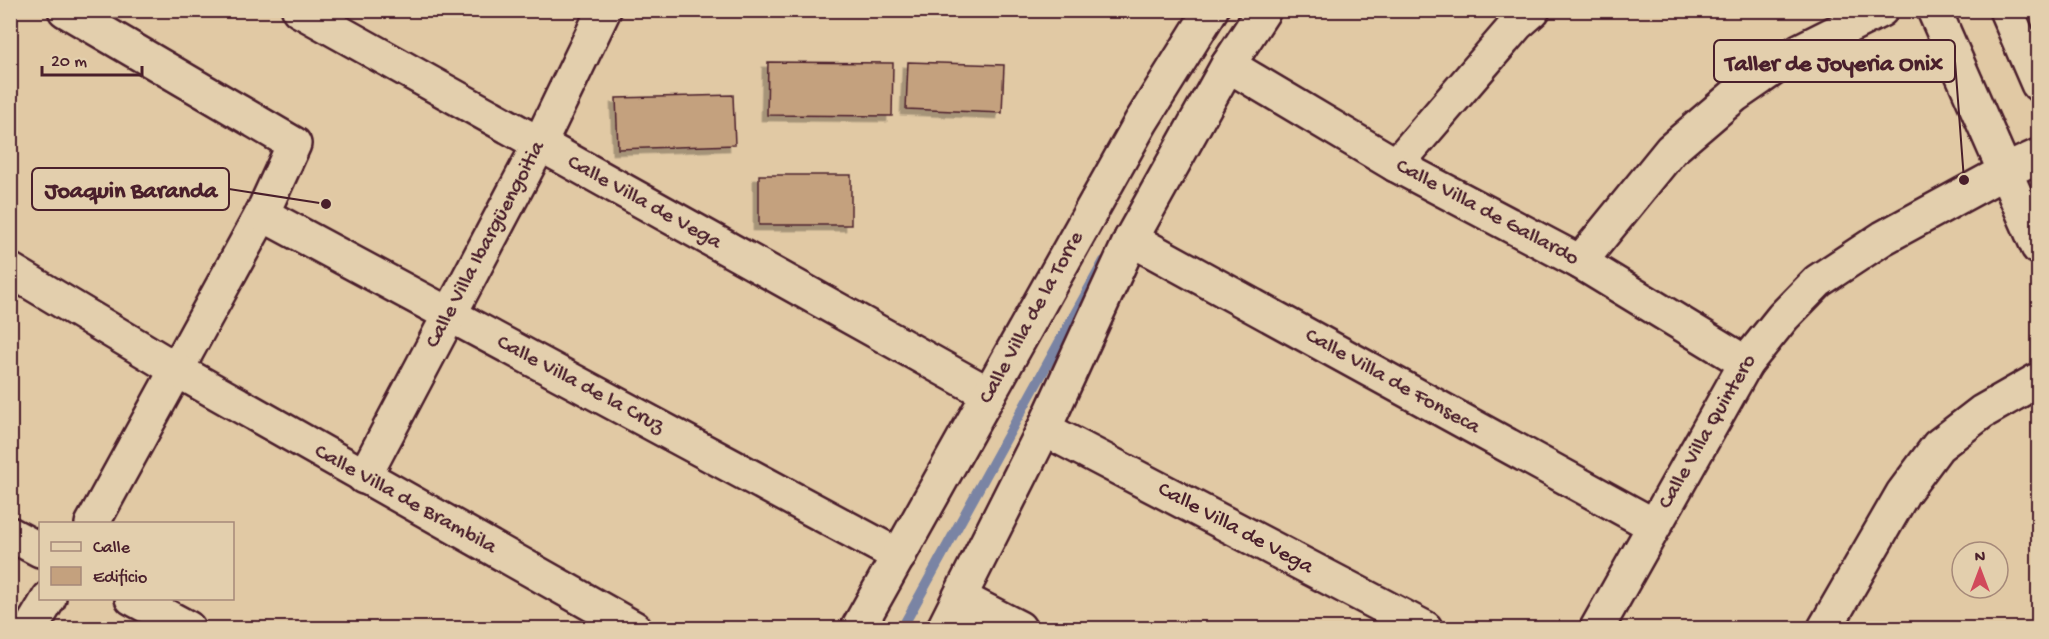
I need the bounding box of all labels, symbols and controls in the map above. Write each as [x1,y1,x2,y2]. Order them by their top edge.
scale bar [42,39,142,77]
callout: Taller de Joyeria Onix [1714,40,1955,82]
text: Taller de Joyeria Onix [1723,51,1943,80]
text: 20 m [51,52,87,73]
street label: Calle Villa Ibargüengoitia [420,136,552,353]
street label: Calle Villa de Vega [562,150,726,257]
street label: Calle Villa de Gallardo [1391,154,1583,272]
callout: Joaquin Baranda [32,168,229,210]
text: Joaquin Baranda [44,178,219,207]
street label: Calle Villa de la Torre [974,227,1090,409]
street label: Calle Villa de Fonseca [1300,323,1485,441]
street label: Calle Villa de la Cruz [492,330,669,441]
street label: Calle Villa Quintero [1653,350,1763,514]
street label: Calle Villa de Brambila [309,439,501,561]
street label: Calle Villa de Vega [1153,477,1318,581]
legend [39,522,234,600]
text: Calle [93,538,131,559]
north arrow [1950,540,2010,600]
text: N [1975,549,1986,568]
text: Edificio [93,568,147,589]

